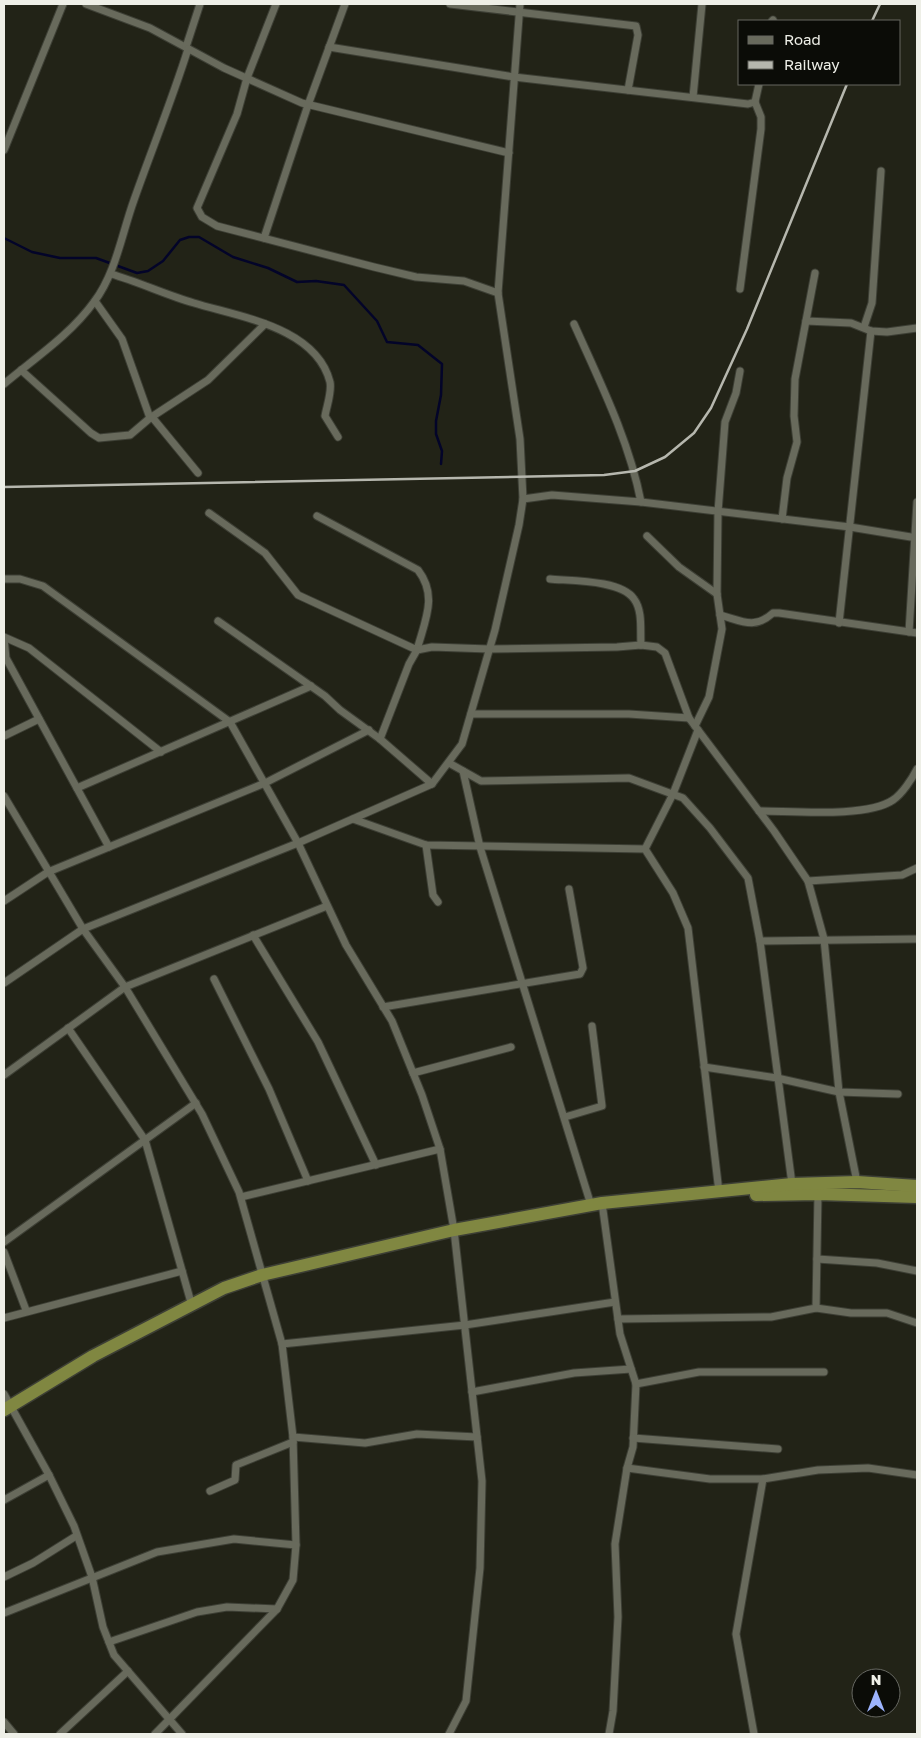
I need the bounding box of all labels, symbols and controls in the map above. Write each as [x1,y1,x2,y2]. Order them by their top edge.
legend [738,20,901,85]
text: Road [784,30,821,48]
text: Railway [784,55,840,73]
north arrow [851,1668,901,1718]
text: N [871,1671,881,1688]

